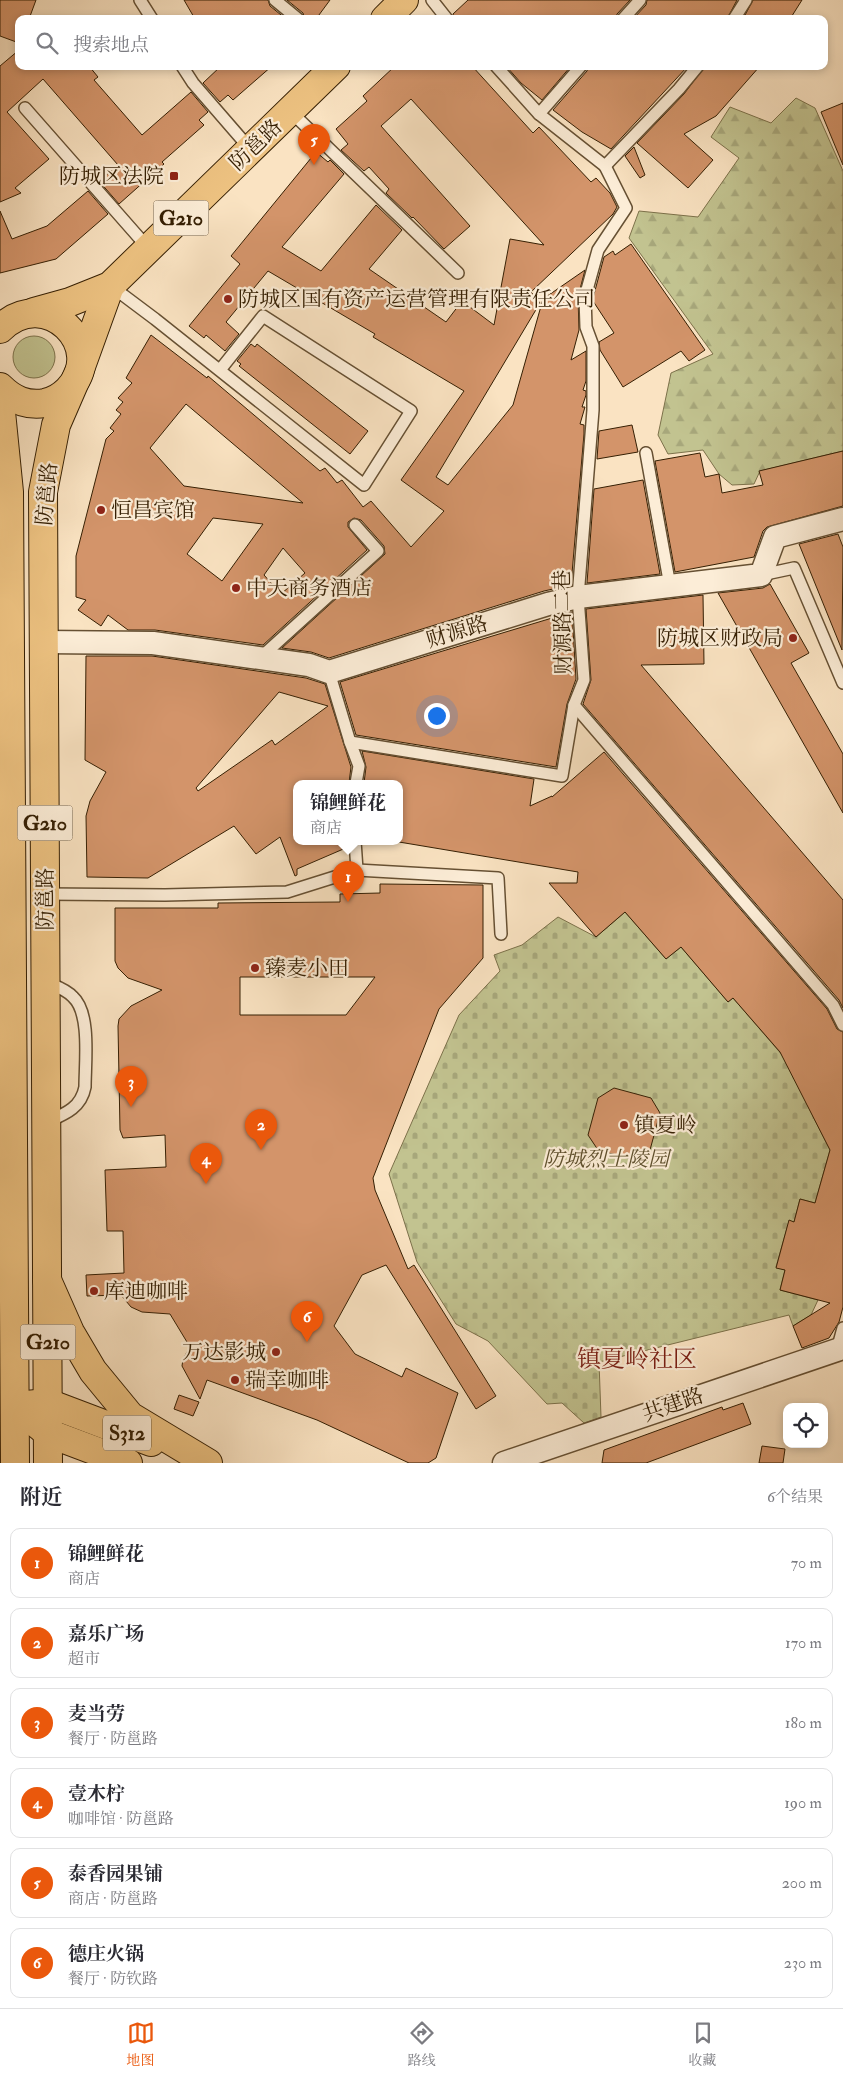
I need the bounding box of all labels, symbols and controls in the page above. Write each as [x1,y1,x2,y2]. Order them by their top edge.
search box [15,15,828,70]
icon: search [33,29,61,57]
text: 搜索地点 [73,33,149,57]
street label: 防邕路 [224,113,288,177]
pin: 5 [298,124,330,165]
place label: 防城区法院 [59,163,164,190]
marker: 防城区法院 [168,170,180,182]
road number: G210 [154,200,208,236]
place label: 防城区国有资产运营管理有限责任公司 [238,286,595,313]
marker: 防城区国有资产运营管理有限责任公司 [222,293,234,305]
street label: 防邕路 [31,461,63,527]
place label: 恒昌宾馆 [111,497,195,524]
marker: 恒昌宾馆 [95,504,107,516]
street label: 财源路二巷 [549,569,577,675]
place label: 中天商务酒店 [246,575,372,602]
marker: 中天商务酒店 [230,582,242,594]
street label: 财源路 [423,610,491,654]
place label: 防城区财政局 [657,625,783,652]
marker: 防城区财政局 [787,632,799,644]
your location [424,703,450,729]
popup [293,780,403,845]
text: 锦鲤鲜花 [310,791,386,815]
road number: G210 [18,806,72,840]
text: 商店 [310,818,342,838]
pin: 1 [332,861,364,902]
street label: 防邕路 [32,868,59,931]
place label: 臻麦小田 [265,955,349,982]
marker: 臻麦小田 [249,962,261,974]
pin: 3 [115,1066,147,1107]
pin: 2 [245,1109,277,1150]
place label: 镇夏岭 [634,1112,697,1139]
marker: 镇夏岭 [618,1119,630,1131]
pin: 4 [190,1143,222,1184]
park label: 防城烈士陵园 [543,1146,672,1173]
place label: 库迪咖啡 [104,1278,188,1305]
marker: 库迪咖啡 [88,1285,100,1297]
pin: 6 [291,1301,323,1342]
road number: G210 [20,1324,76,1360]
place label: 万达影城 [182,1339,266,1366]
district label: 镇夏岭社区 [577,1344,697,1375]
marker: 万达影城 [270,1346,282,1358]
place label: 瑞幸咖啡 [245,1367,329,1394]
marker: 瑞幸咖啡 [229,1374,241,1386]
street label: 共建路 [639,1382,707,1428]
map controls [783,1403,828,1448]
button: locate [783,1403,828,1448]
road number: S312 [103,1416,151,1450]
text: 附近 [20,1484,62,1511]
text: 6个结果 [767,1487,823,1507]
text: 锦鲤鲜花 [68,1542,144,1566]
text: 1 [34,1553,40,1573]
text: 70 m [791,1553,822,1573]
text: 商店 [68,1569,100,1589]
text: 嘉乐广场 [68,1622,144,1646]
text: 2 [33,1633,41,1653]
text: 170 m [785,1633,822,1653]
text: 超市 [68,1649,100,1669]
text: 麦当劳 [68,1702,125,1726]
text: 3 [34,1713,40,1733]
text: 180 m [785,1713,822,1733]
text: 餐厅 · 防邕路 [68,1729,158,1749]
text: 壹木柠 [68,1782,125,1806]
text: 4 [33,1793,41,1813]
text: 190 m [784,1793,822,1813]
text: 咖啡馆 · 防邕路 [68,1809,174,1829]
text: 泰香园果铺 [68,1862,163,1886]
text: 5 [33,1873,41,1893]
text: 200 m [782,1873,822,1893]
text: 商店 · 防邕路 [68,1889,158,1909]
text: 德庄火锅 [68,1942,144,1966]
text: 6 [33,1953,41,1973]
text: 230 m [784,1953,822,1973]
text: 餐厅 · 防钦路 [68,1969,158,1989]
tab: 地图 [127,2019,155,2069]
tab: 路线 [408,2019,436,2069]
tab: 收藏 [689,2019,717,2069]

